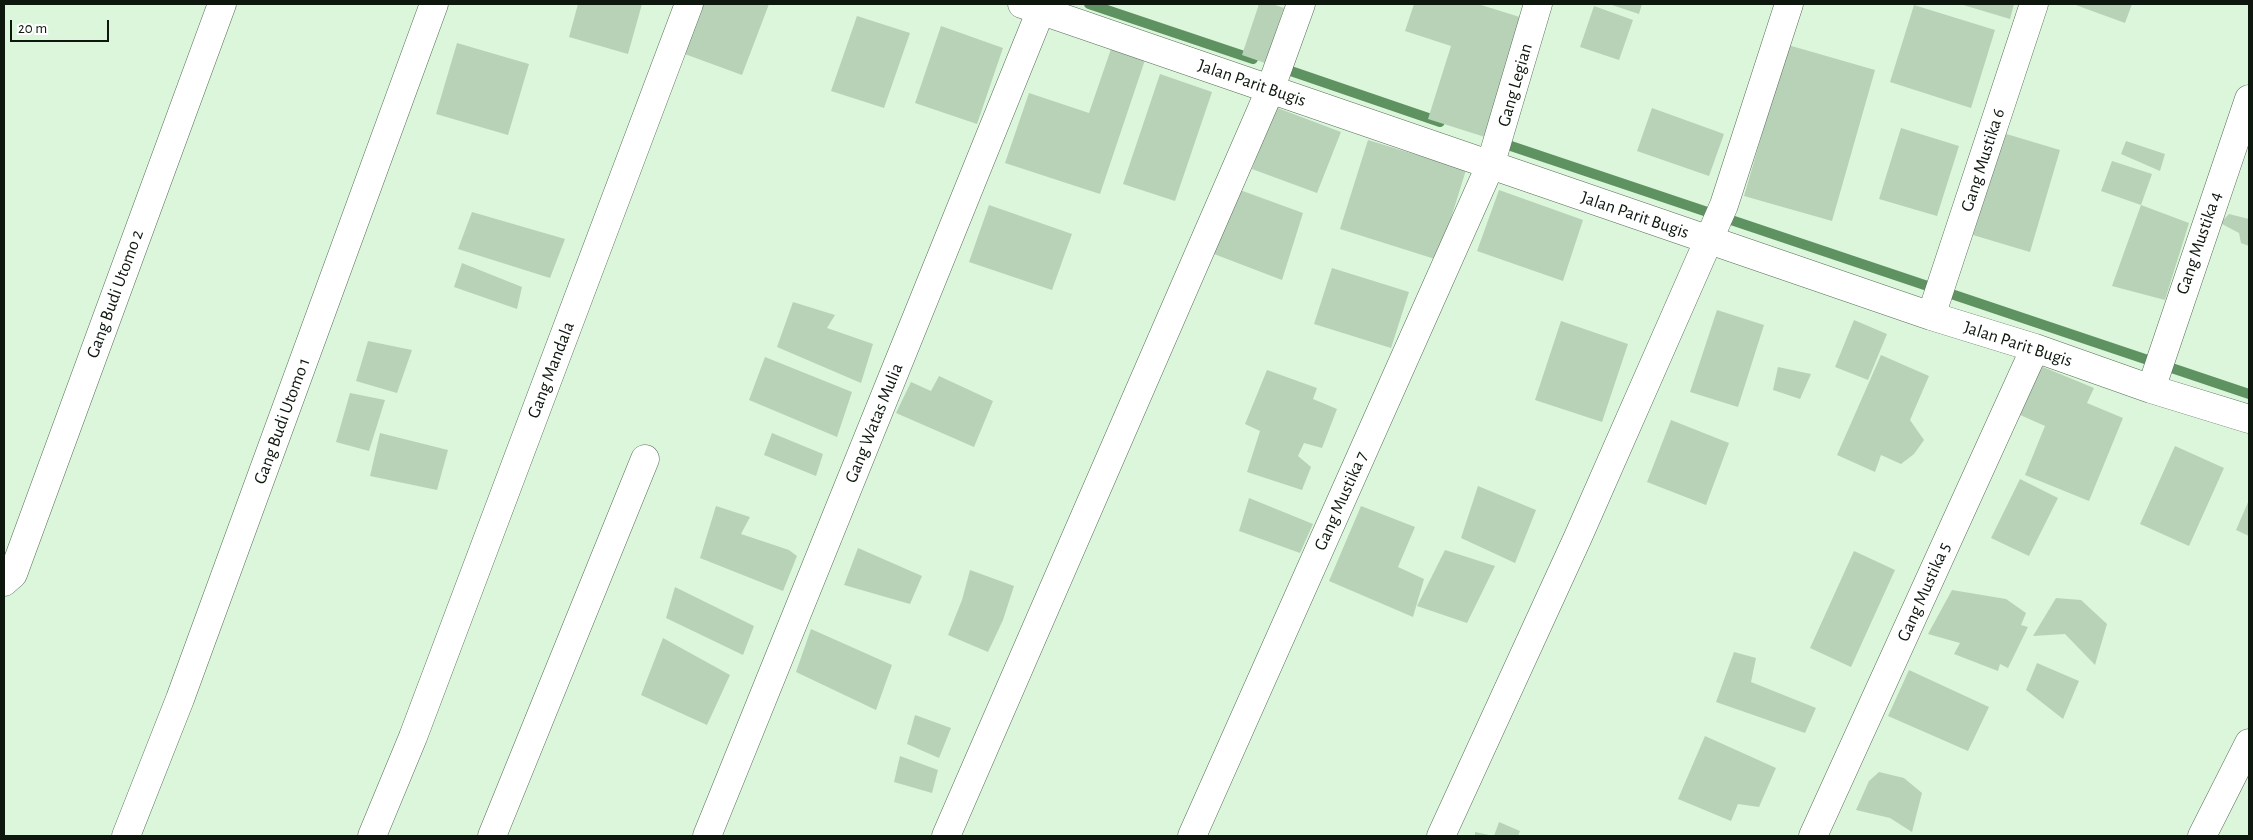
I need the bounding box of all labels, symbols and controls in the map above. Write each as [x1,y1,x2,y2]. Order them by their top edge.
scale bar [12,10,111,42]
text: 20 m [18,21,47,36]
street label: Gang Legian [1493,41,1537,129]
street label: Jalan Parit Bugis [1195,54,1309,112]
street label: Gang Mustika 6 [1956,106,2010,214]
street label: Jalan Parit Bugis [1578,186,1692,244]
street label: Gang Mustika 4 [2171,189,2227,297]
street label: Gang Budi Utomo 2 [82,227,148,361]
street label: Jalan Parit Bugis [1961,316,2075,372]
street label: Gang Mandala [523,319,579,421]
street label: Gang Budi Utomo 1 [249,355,315,487]
street label: Gang Watas Mulia [840,360,908,486]
street label: Gang Mustika 7 [1310,448,1372,554]
street label: Gang Mustika 5 [1893,539,1955,645]

